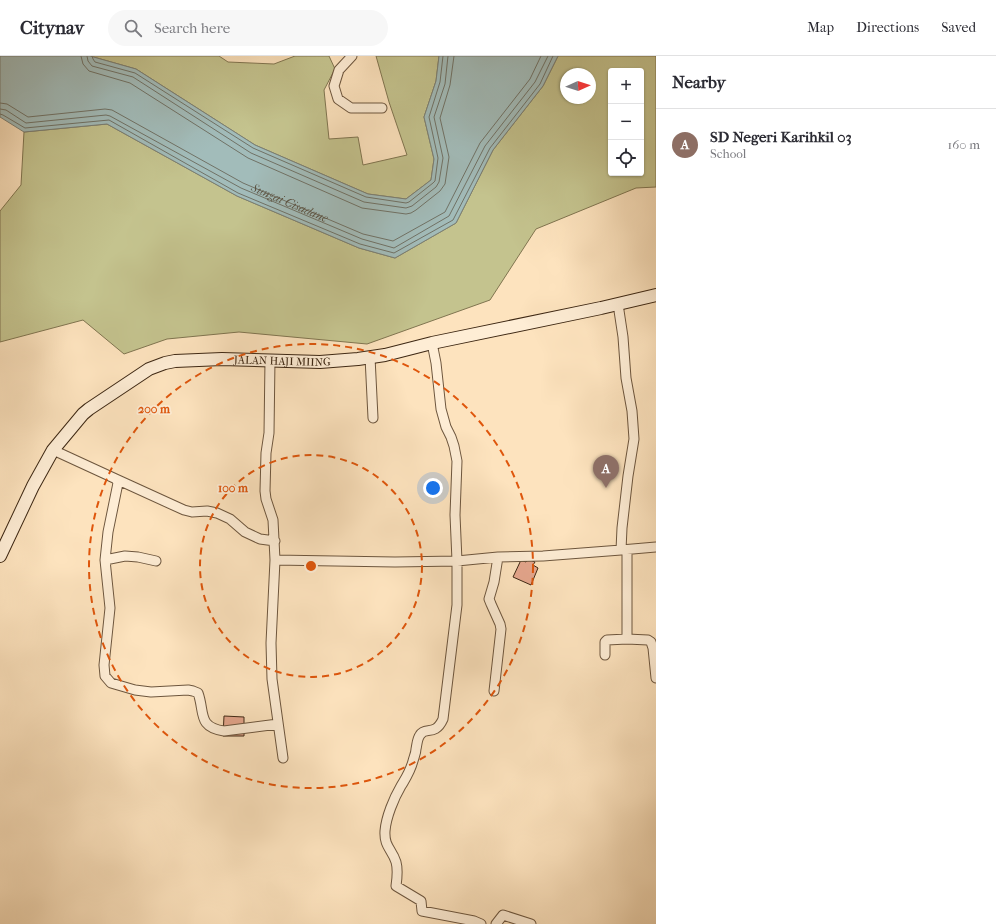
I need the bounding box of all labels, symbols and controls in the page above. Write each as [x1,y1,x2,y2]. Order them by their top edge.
search box [108,10,388,46]
text: Citynav [20,17,84,39]
icon: search [122,17,144,39]
text: Search here [154,19,230,37]
text: Map [807,19,834,36]
text: Directions [856,19,919,36]
text: Saved [941,19,976,36]
north arrow [560,68,596,104]
map controls [608,68,644,176]
button: + [608,68,644,104]
text: Nearby [672,72,726,92]
button: − [608,104,644,140]
text: SD Negeri Karihkil 03 [710,128,852,146]
text: A [681,137,689,152]
text: 160 m [948,137,980,152]
button: locate [608,140,644,176]
text: School [710,146,746,161]
water label: Sungai Cisadane [249,180,331,226]
street label: JALAN HAJI MIING [233,353,331,369]
text: 200 m [138,402,171,416]
pin: A [593,455,619,488]
your location [423,478,443,498]
text: 100 m [218,481,249,495]
centre of rings [304,559,318,573]

